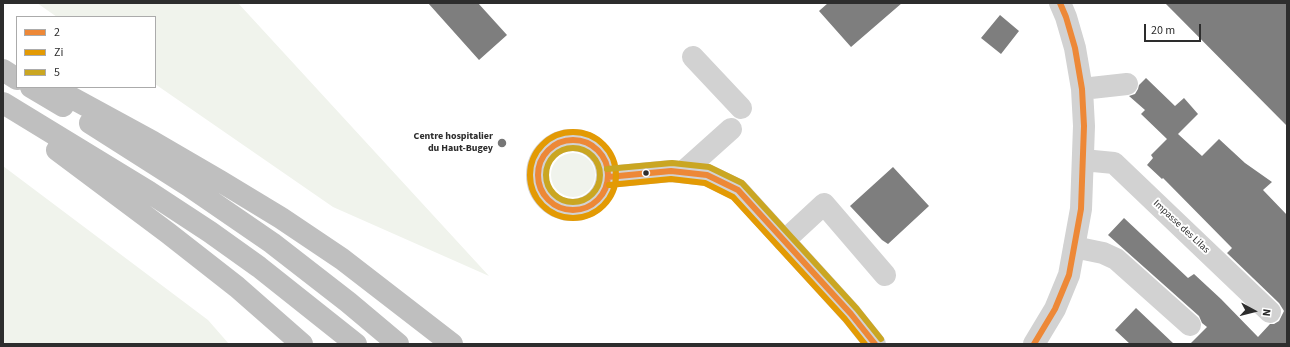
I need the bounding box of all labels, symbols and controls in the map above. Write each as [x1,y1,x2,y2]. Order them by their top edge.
legend [16,16,156,88]
scale bar [1146,16,1203,42]
text: 20 m [1151,22,1175,39]
text: 2 [54,24,60,41]
text: Zi [54,44,63,61]
text: 5 [54,64,60,81]
place label: Centre hospitalier du Haut-Bugey [414,131,493,154]
marker: Centre hospitalier du Haut-Bugey [496,137,508,149]
unlabelled marker [641,168,651,178]
street label: Impasse des Lilas [1150,198,1212,256]
north arrow [1234,291,1274,331]
text: N [1259,308,1274,317]

